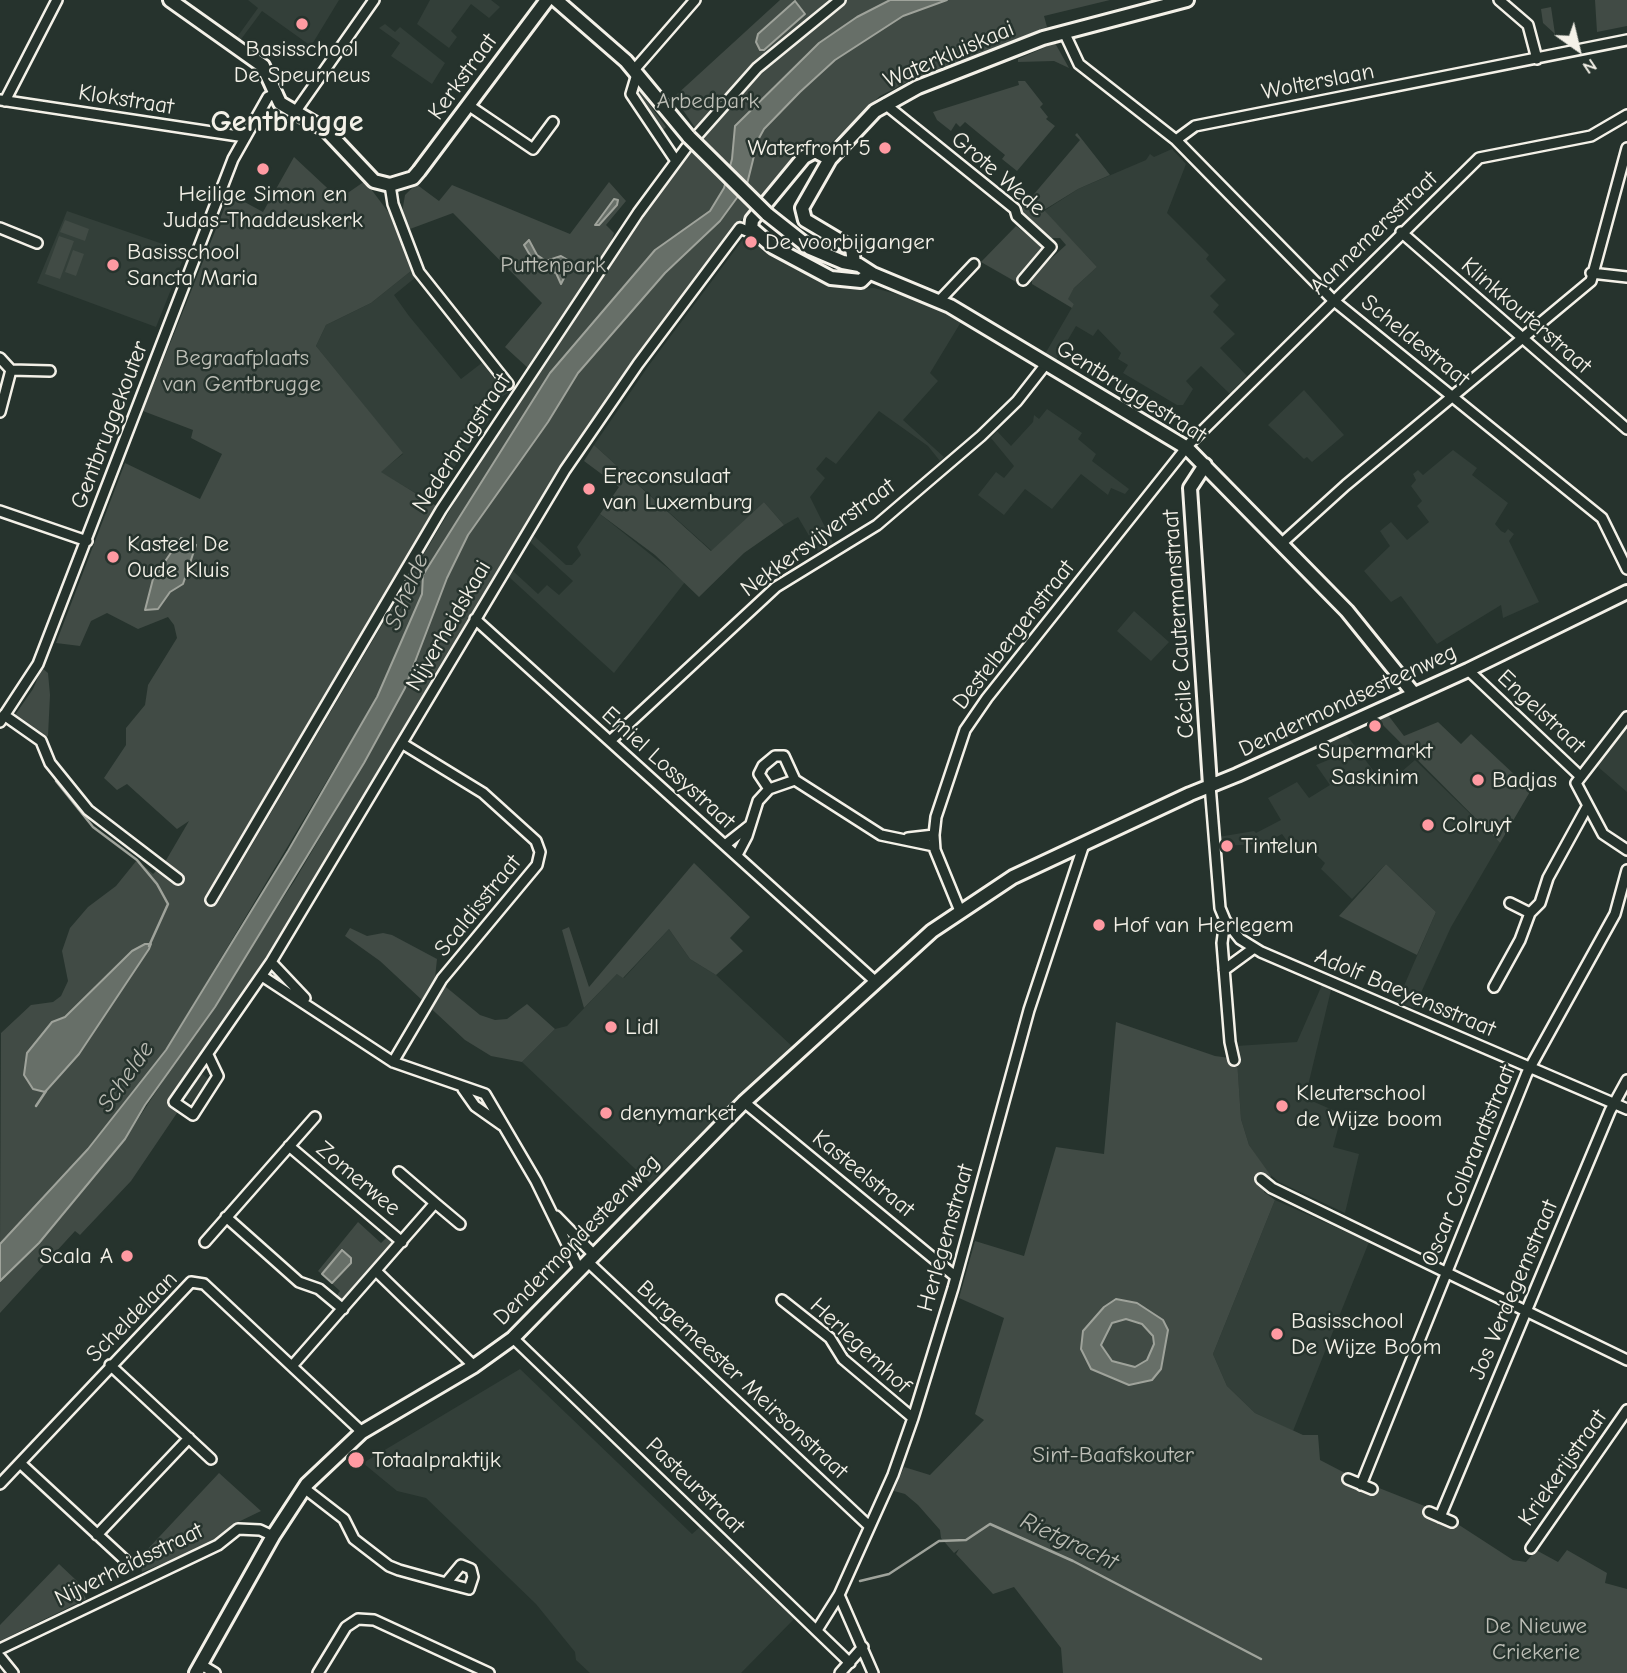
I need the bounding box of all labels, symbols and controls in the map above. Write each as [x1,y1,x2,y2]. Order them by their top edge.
north arrow [1543,14,1613,84]
street label: Waterkluiskaai [880,15,1018,95]
marker: Basisschool De Speurneus [294,16,310,32]
street label: Kerkstraat [422,29,504,125]
place label: Basisschool De Speurneus [234,35,370,89]
text: N [1578,54,1601,79]
street label: Wolterslaan [1259,58,1377,106]
street label: Klokstraat [76,79,176,121]
park label: Arbedpark [657,87,759,115]
district label: Gentbrugge [210,105,364,141]
street label: Grote Wede [945,126,1051,222]
place label: Waterfront 5 [747,134,871,162]
marker: Waterfront 5 [877,140,893,156]
marker: Heilige Simon en Judas-Thaddeuskerk [255,161,271,177]
street label: Aannemersstraat [1304,165,1444,301]
place label: Heilige Simon en Judas-Thaddeuskerk [163,180,363,234]
place label: De voorbijganger [765,228,934,256]
marker: De voorbijganger [743,234,759,250]
place label: Basisschool Sancta Maria [127,238,258,292]
park label: Puttenpark [500,251,606,279]
street label: Klinkkouterstraat [1455,252,1597,380]
marker: Basisschool Sancta Maria [105,257,121,273]
street label: Scheldestraat [1355,289,1475,393]
street label: Gentbruggestraat [1051,335,1211,449]
street label: Gentbruggekouter [65,337,155,513]
park label: Begraafplaats van Gentbrugge [163,344,321,398]
street label: Nederbrugstraat [407,368,517,518]
place label: Ereconsulaat van Luxemburg [603,462,753,516]
street label: Nekkersvijverstraat [736,473,900,603]
marker: Ereconsulaat van Luxemburg [581,481,597,497]
street label: Cécile Cautermanstraat [1157,509,1201,739]
place label: Kasteel De Oude Kluis [127,530,229,584]
marker: Kasteel De Oude Kluis [105,549,121,565]
water label: Schelde [379,550,435,634]
street label: Destelbergenstraat [947,555,1081,715]
street label: Nijverheidskaai [401,556,497,696]
street label: Dendermondsesteenweg [1235,638,1461,764]
street label: Engelstraat [1491,664,1591,760]
street label: Emiel Lossystraat [596,701,740,835]
marker: Supermarkt Saskinim [1367,718,1383,734]
place label: Supermarkt Saskinim [1317,737,1433,791]
place label: Badjas [1492,766,1557,794]
marker: Badjas [1470,772,1486,788]
place label: Colruyt [1442,811,1511,839]
marker: Colruyt [1420,817,1436,833]
place label: Tintelun [1241,832,1318,860]
marker: Tintelun [1219,838,1235,854]
street label: Scaldisstraat [429,850,527,962]
place label: Hof van Herlegem [1113,911,1294,939]
marker: Hof van Herlegem [1091,917,1107,933]
street label: Adolf Baeyensstraat [1311,943,1499,1043]
place label: Lidl [625,1013,659,1041]
marker: Lidl [603,1019,619,1035]
water label: Schelde [91,1036,161,1118]
street label: Oscar Colbrandtstraat [1416,1061,1522,1271]
place label: Kleuterschool de Wijze boom [1296,1079,1442,1133]
marker: Kleuterschool de Wijze boom [1274,1098,1290,1114]
place label: denymarket [620,1099,735,1127]
marker: denymarket [598,1105,614,1121]
street label: Kasteelstraat [806,1124,920,1224]
street label: Zomerwee [310,1136,406,1222]
street label: Dendermondesteenweg [488,1149,666,1331]
street label: Herlegemstraat [912,1161,980,1315]
street label: Jos Verdegemstraat [1464,1196,1564,1384]
place label: Scala A [39,1242,113,1270]
marker: Scala A [119,1248,135,1264]
street label: Scheldelaan [81,1266,183,1368]
street label: Burgemeester Meirsonstraat [631,1275,853,1485]
street label: Herlegemhof [804,1292,916,1400]
place label: Basisschool De Wijze Boom [1291,1307,1442,1361]
marker: Basisschool De Wijze Boom [1269,1326,1285,1342]
street label: Kriekerijstraat [1513,1404,1613,1532]
street label: Pasteurstraat [640,1432,750,1540]
park label: Sint-Baafskouter [1032,1441,1194,1469]
place label: Totaalpraktijk [372,1446,501,1474]
marker: Totaalpraktijk [346,1450,366,1470]
water label: Rietgracht [1016,1507,1122,1577]
street label: Nijverheidsstraat [50,1517,208,1613]
park label: De Nieuwe Criekerie [1485,1612,1587,1666]

